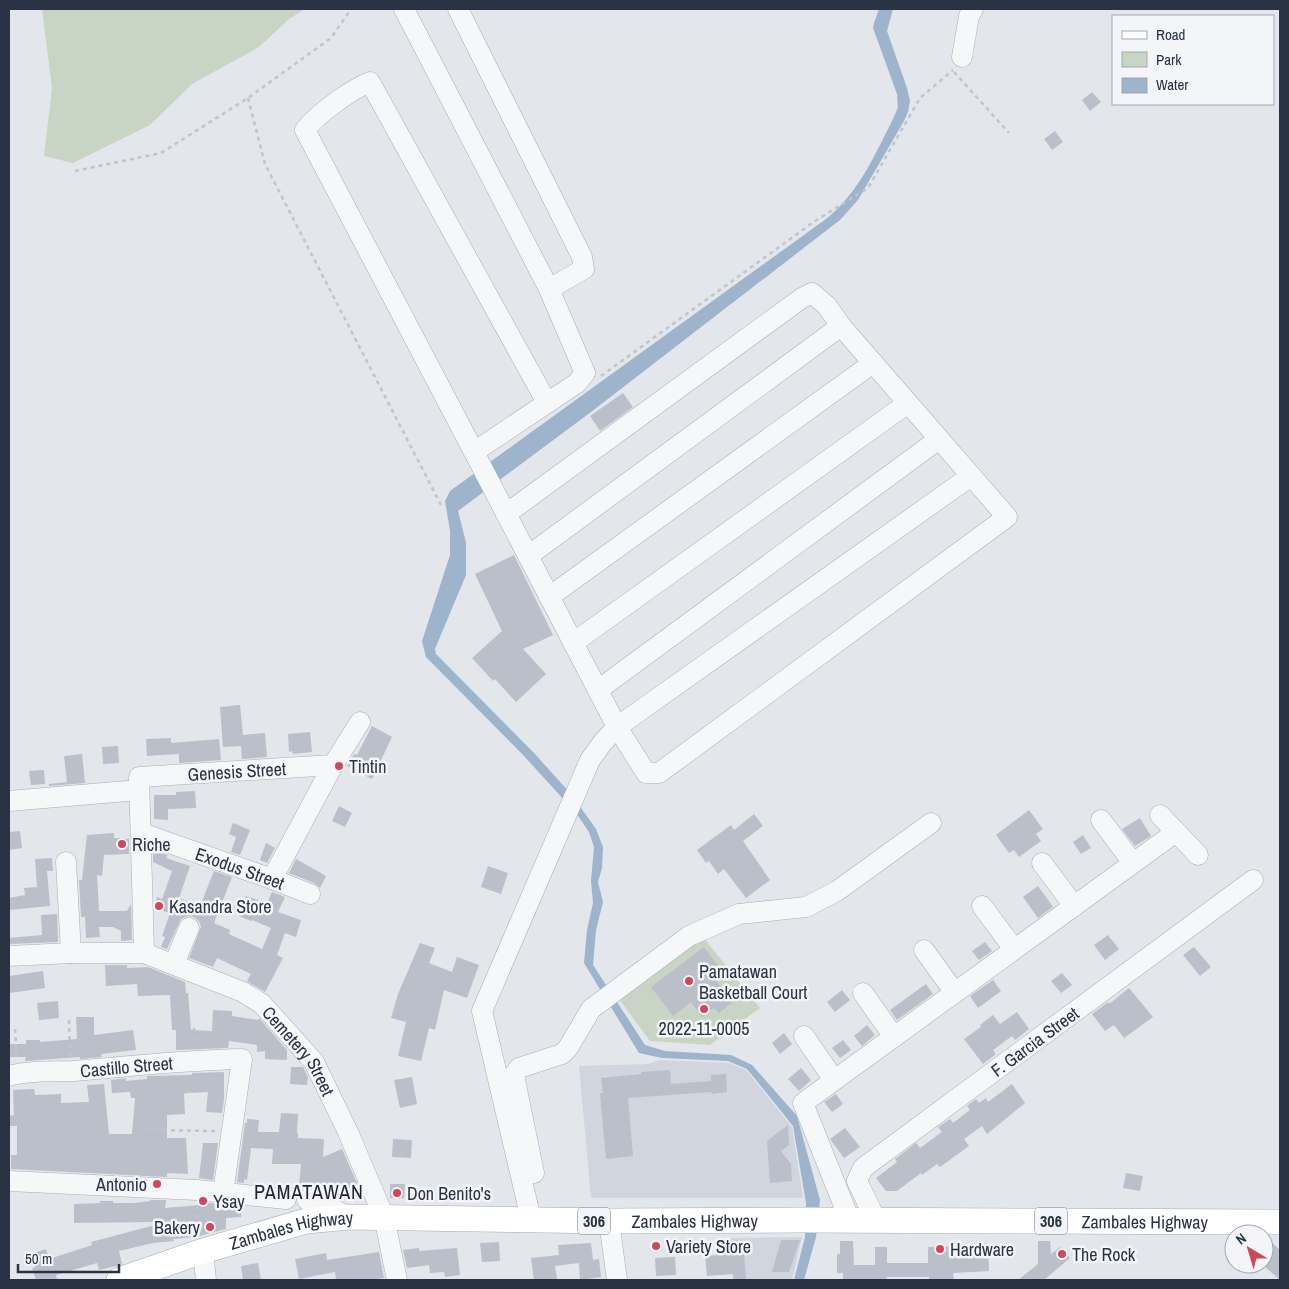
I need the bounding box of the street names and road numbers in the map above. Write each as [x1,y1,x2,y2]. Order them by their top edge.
street label: Genesis Street [187,755,287,786]
street label: Exodus Street [192,841,288,895]
street label: Cemetery Street [257,1000,341,1100]
street label: F. Garcia Street [986,1000,1084,1082]
street label: Castillo Street [79,1050,174,1083]
street label: Zambales Highway [226,1204,355,1255]
road number: 306 [578,1208,610,1234]
street label: Zambales Highway [631,1208,759,1233]
road number: 306 [1035,1208,1067,1234]
street label: Zambales Highway [1081,1209,1209,1234]

